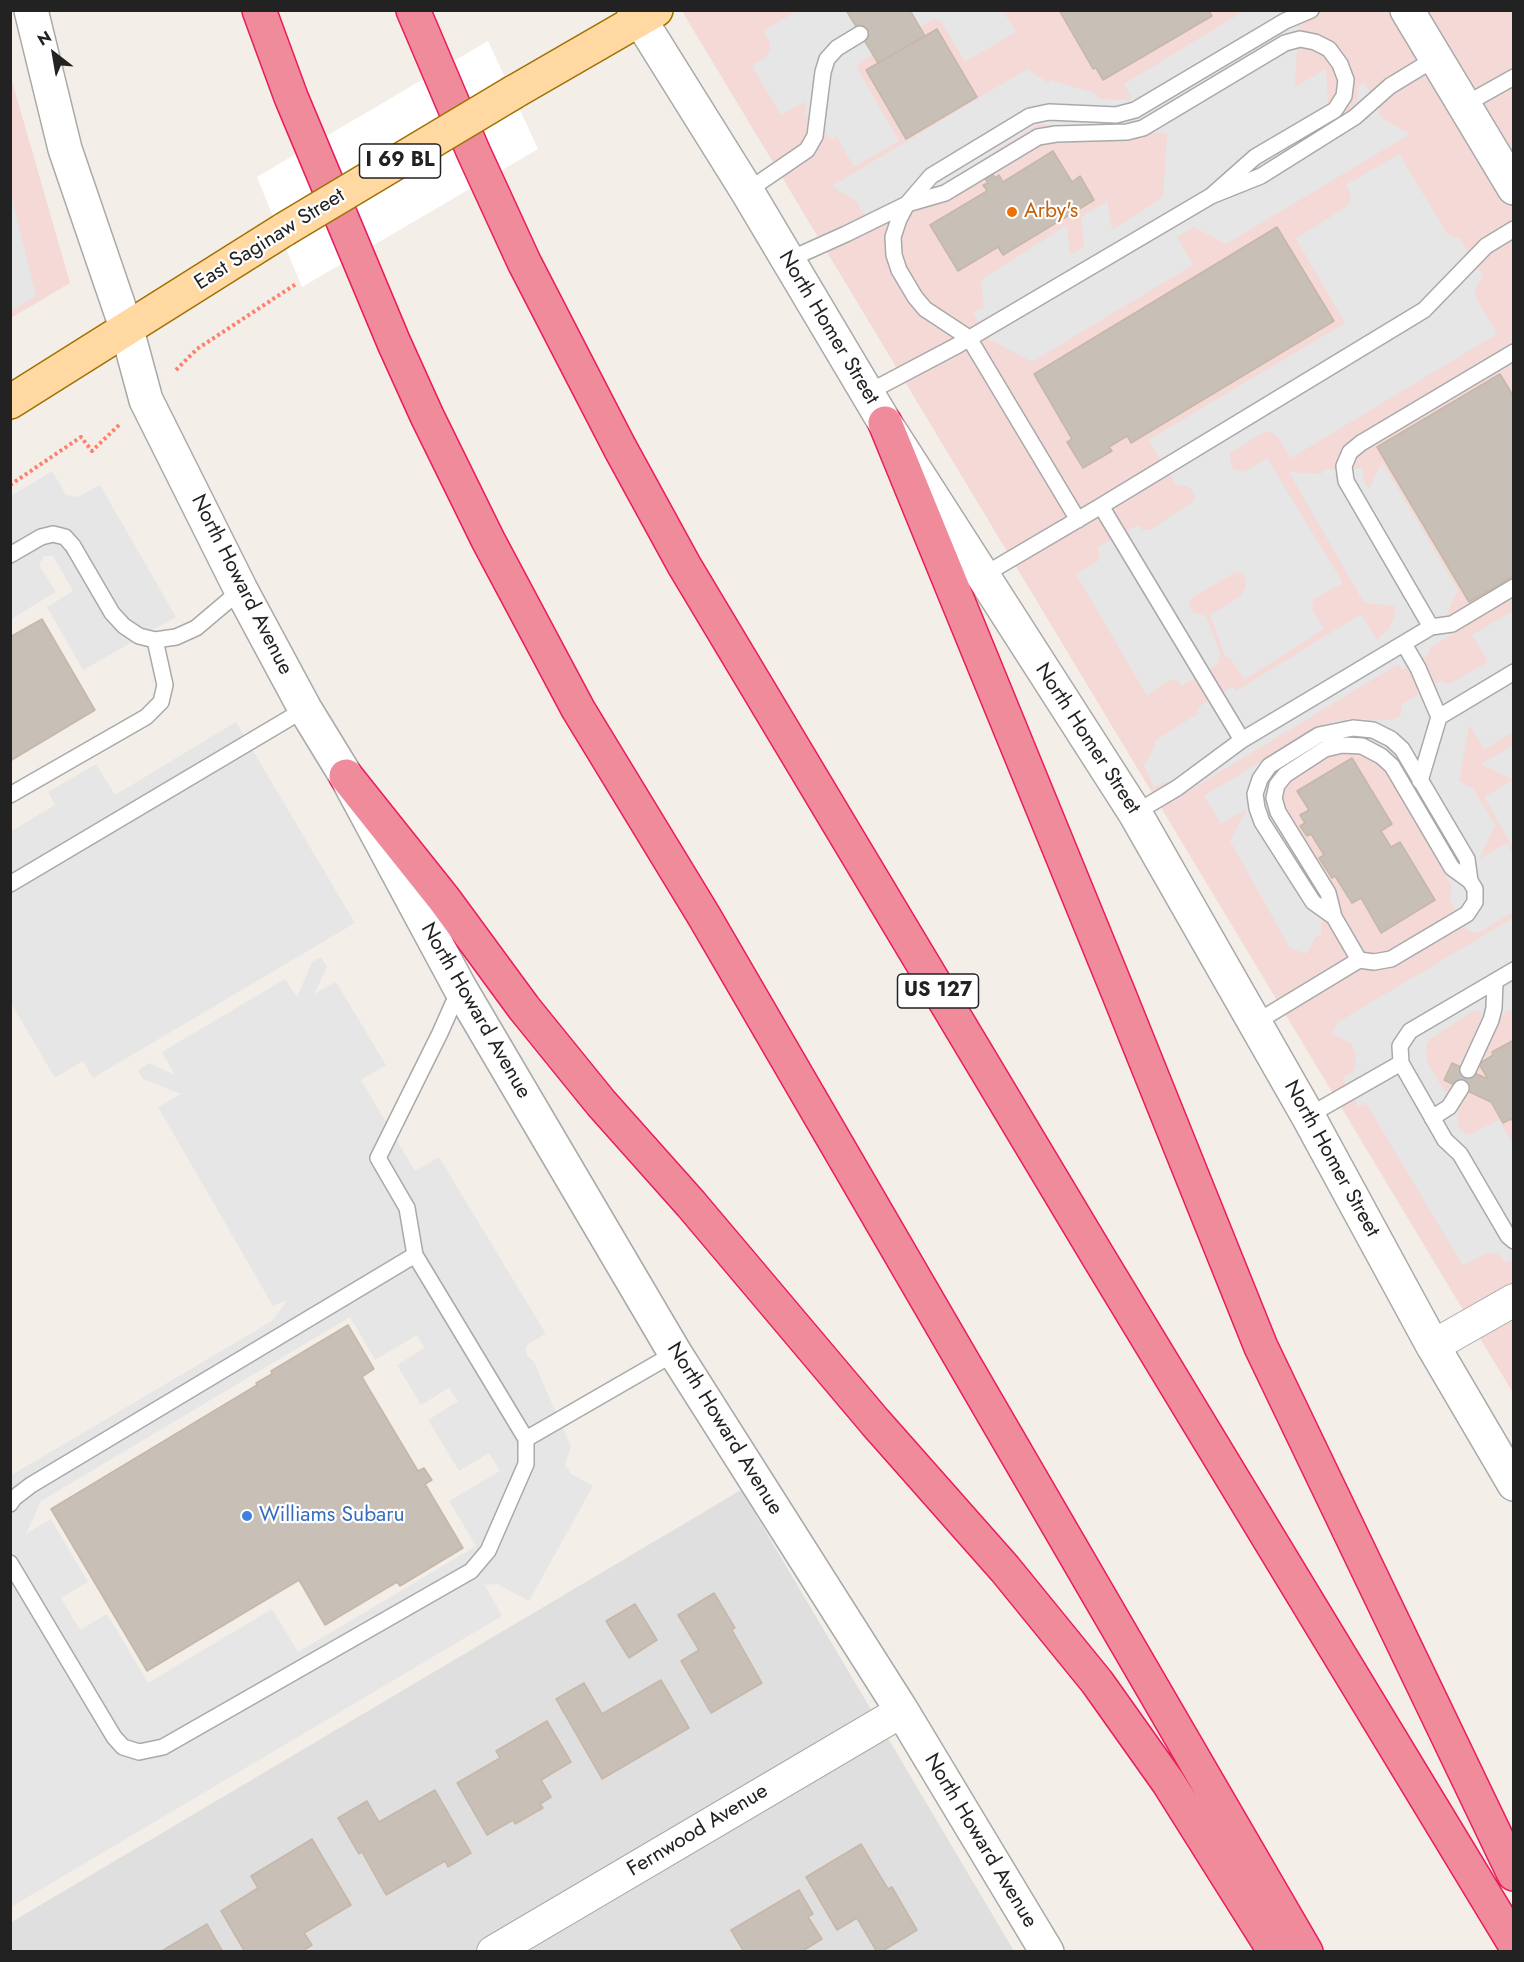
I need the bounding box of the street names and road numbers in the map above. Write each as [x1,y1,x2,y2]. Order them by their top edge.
road number: I 69 BL [360,144,440,178]
street label: East Saginaw Street [190,184,350,296]
street label: North Homer Street [772,247,884,409]
street label: North Howard Avenue [185,491,297,679]
street label: North Homer Street [1029,659,1145,819]
street label: North Howard Avenue [414,919,536,1103]
road number: US 127 [898,974,978,1008]
street label: North Homer Street [1278,1077,1384,1241]
street label: North Howard Avenue [661,1338,787,1520]
street label: North Howard Avenue [918,1749,1042,1933]
street label: Fernwood Avenue [623,1779,773,1883]

